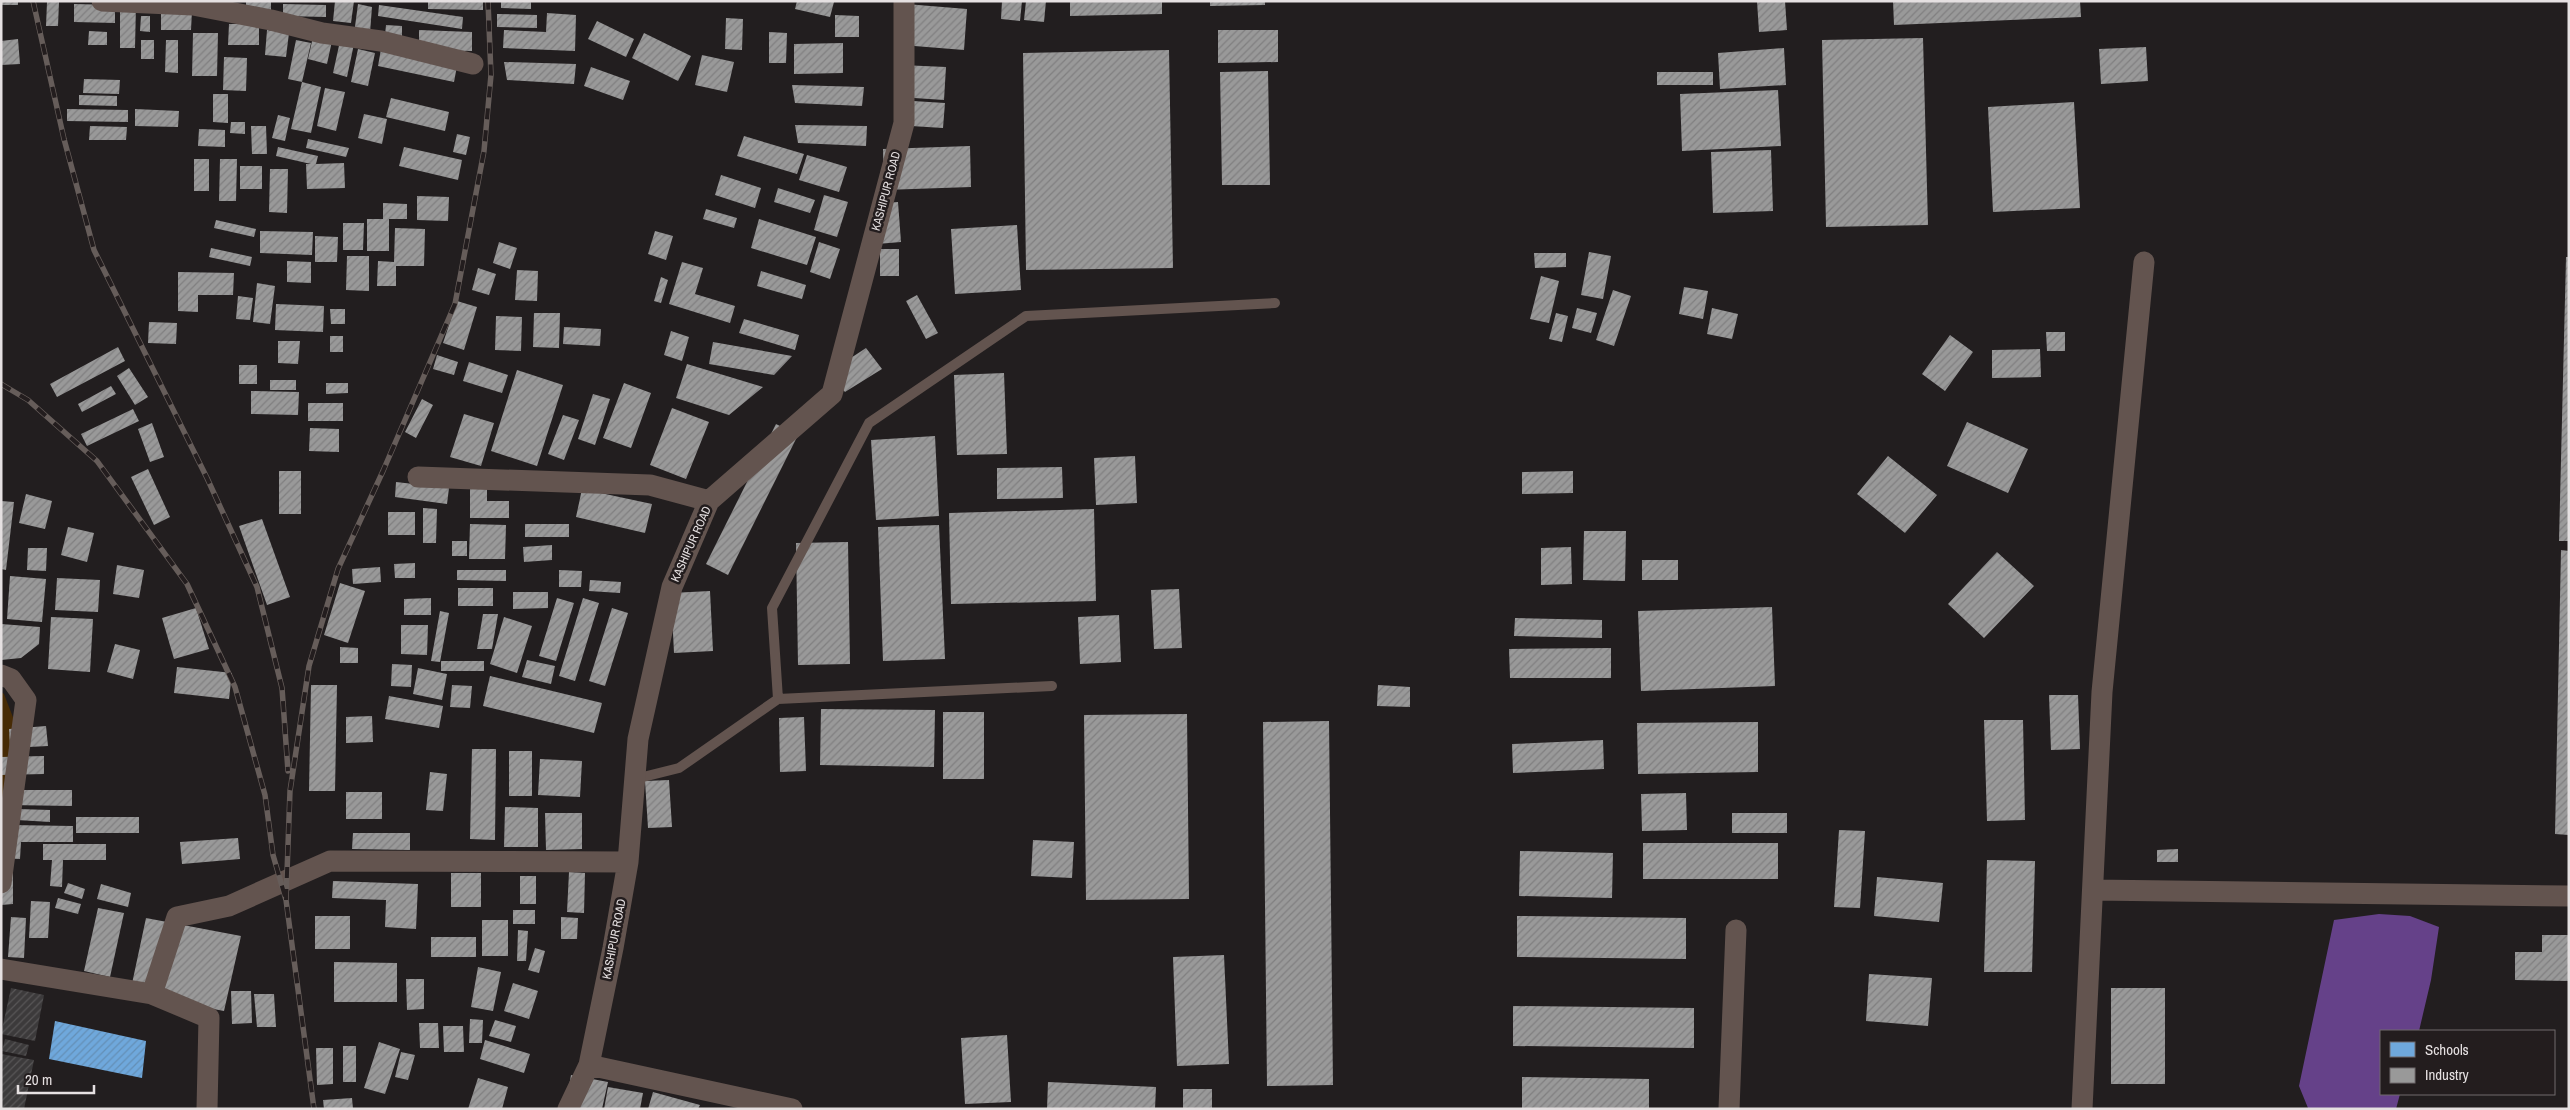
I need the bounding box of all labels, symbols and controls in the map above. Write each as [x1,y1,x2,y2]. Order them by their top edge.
street label: KASHIPUR ROAD [868,150,904,232]
street label: KASHIPUR ROAD [667,504,715,584]
street label: KASHIPUR ROAD [598,897,630,981]
legend [2380,1030,2555,1095]
text: Schools [2425,1039,2469,1060]
scale bar [18,1062,94,1094]
text: Industry [2425,1064,2470,1085]
text: 20 m [25,1069,52,1090]

